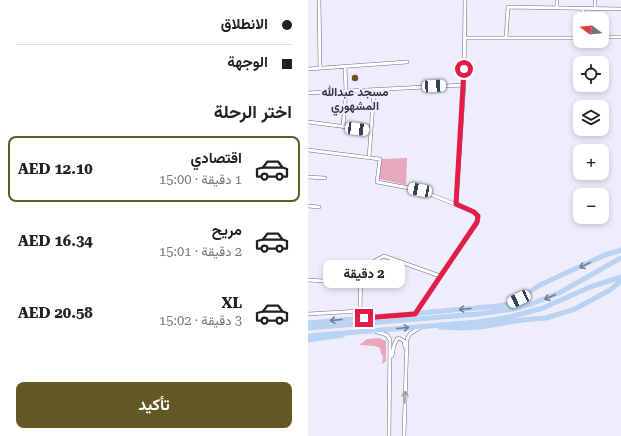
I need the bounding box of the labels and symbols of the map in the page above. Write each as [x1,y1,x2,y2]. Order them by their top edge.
north arrow [573,12,609,48]
route start [455,60,473,78]
marker: مسجد عبدالله المشهوري [350,73,360,83]
car [422,79,446,93]
place label: مسجد عبدالله المشهوري [321,85,389,116]
car [344,122,370,136]
car [407,182,433,198]
callout: 2 دقيقة [323,260,405,288]
one-way arrow [579,262,591,269]
car [506,288,532,310]
one-way arrow [544,294,556,301]
one-way arrow [459,305,472,313]
route end [355,309,373,327]
one-way arrow [330,317,343,324]
one-way arrow [396,324,409,331]
one-way arrow [402,391,409,404]

